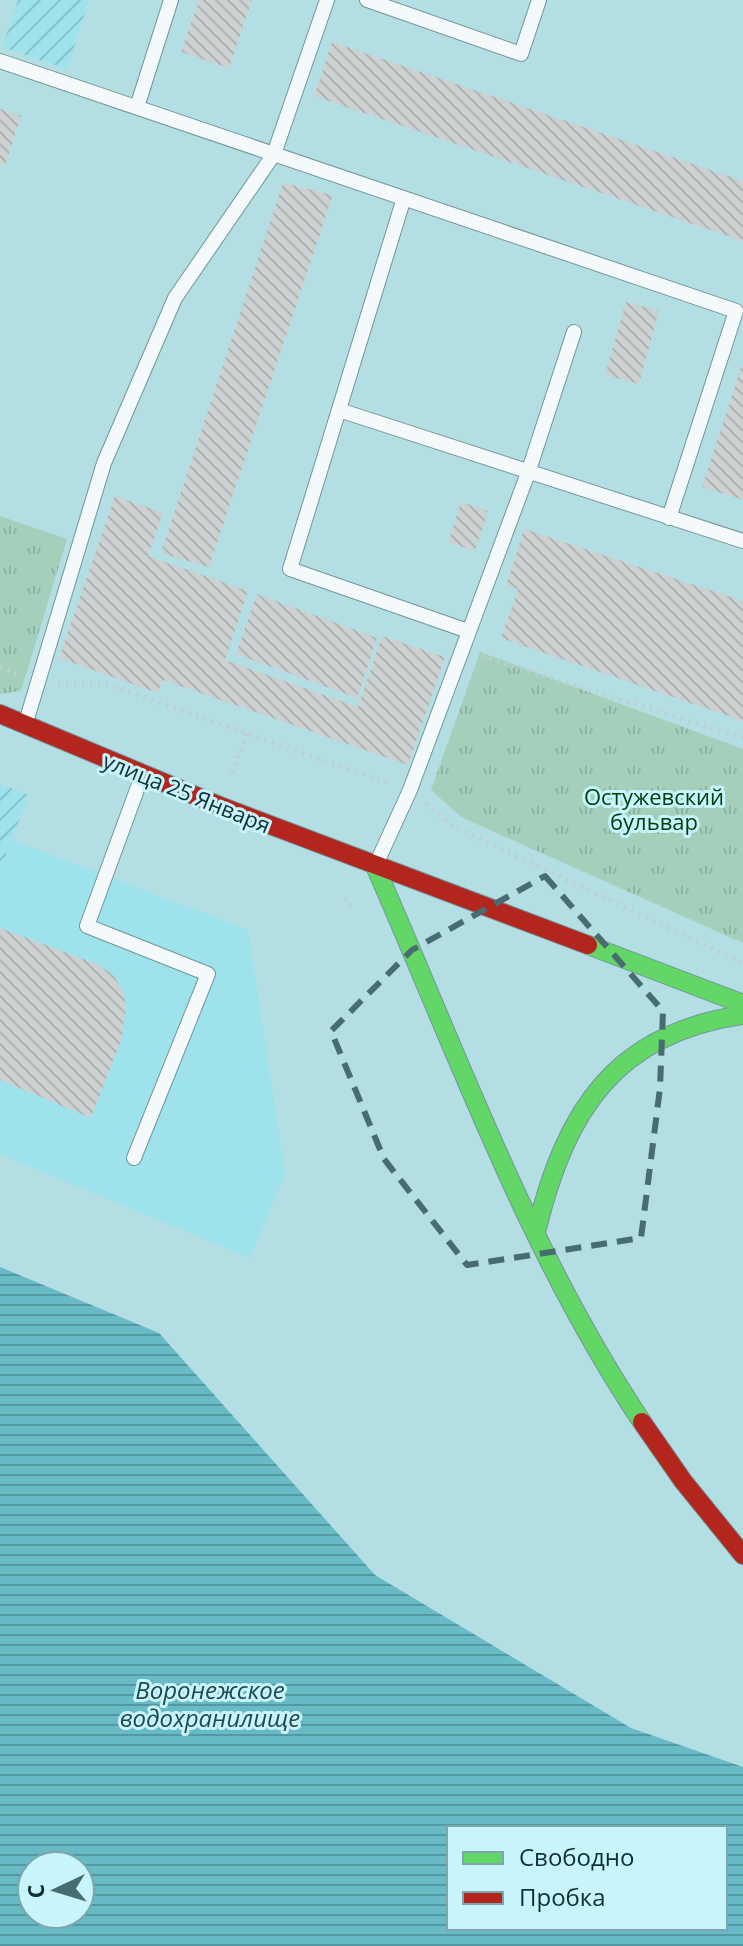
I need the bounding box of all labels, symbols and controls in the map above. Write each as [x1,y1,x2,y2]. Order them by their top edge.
street label: улица 25 Января [99,745,275,839]
park label: Остужевский бульвар [584,781,724,836]
water label: Воронежское водохранилище [120,1673,300,1734]
legend [447,1826,727,1930]
text: Свободно [519,1840,634,1873]
north arrow [16,1850,96,1930]
text: Пробка [519,1880,606,1913]
text: С [20,1883,51,1900]

